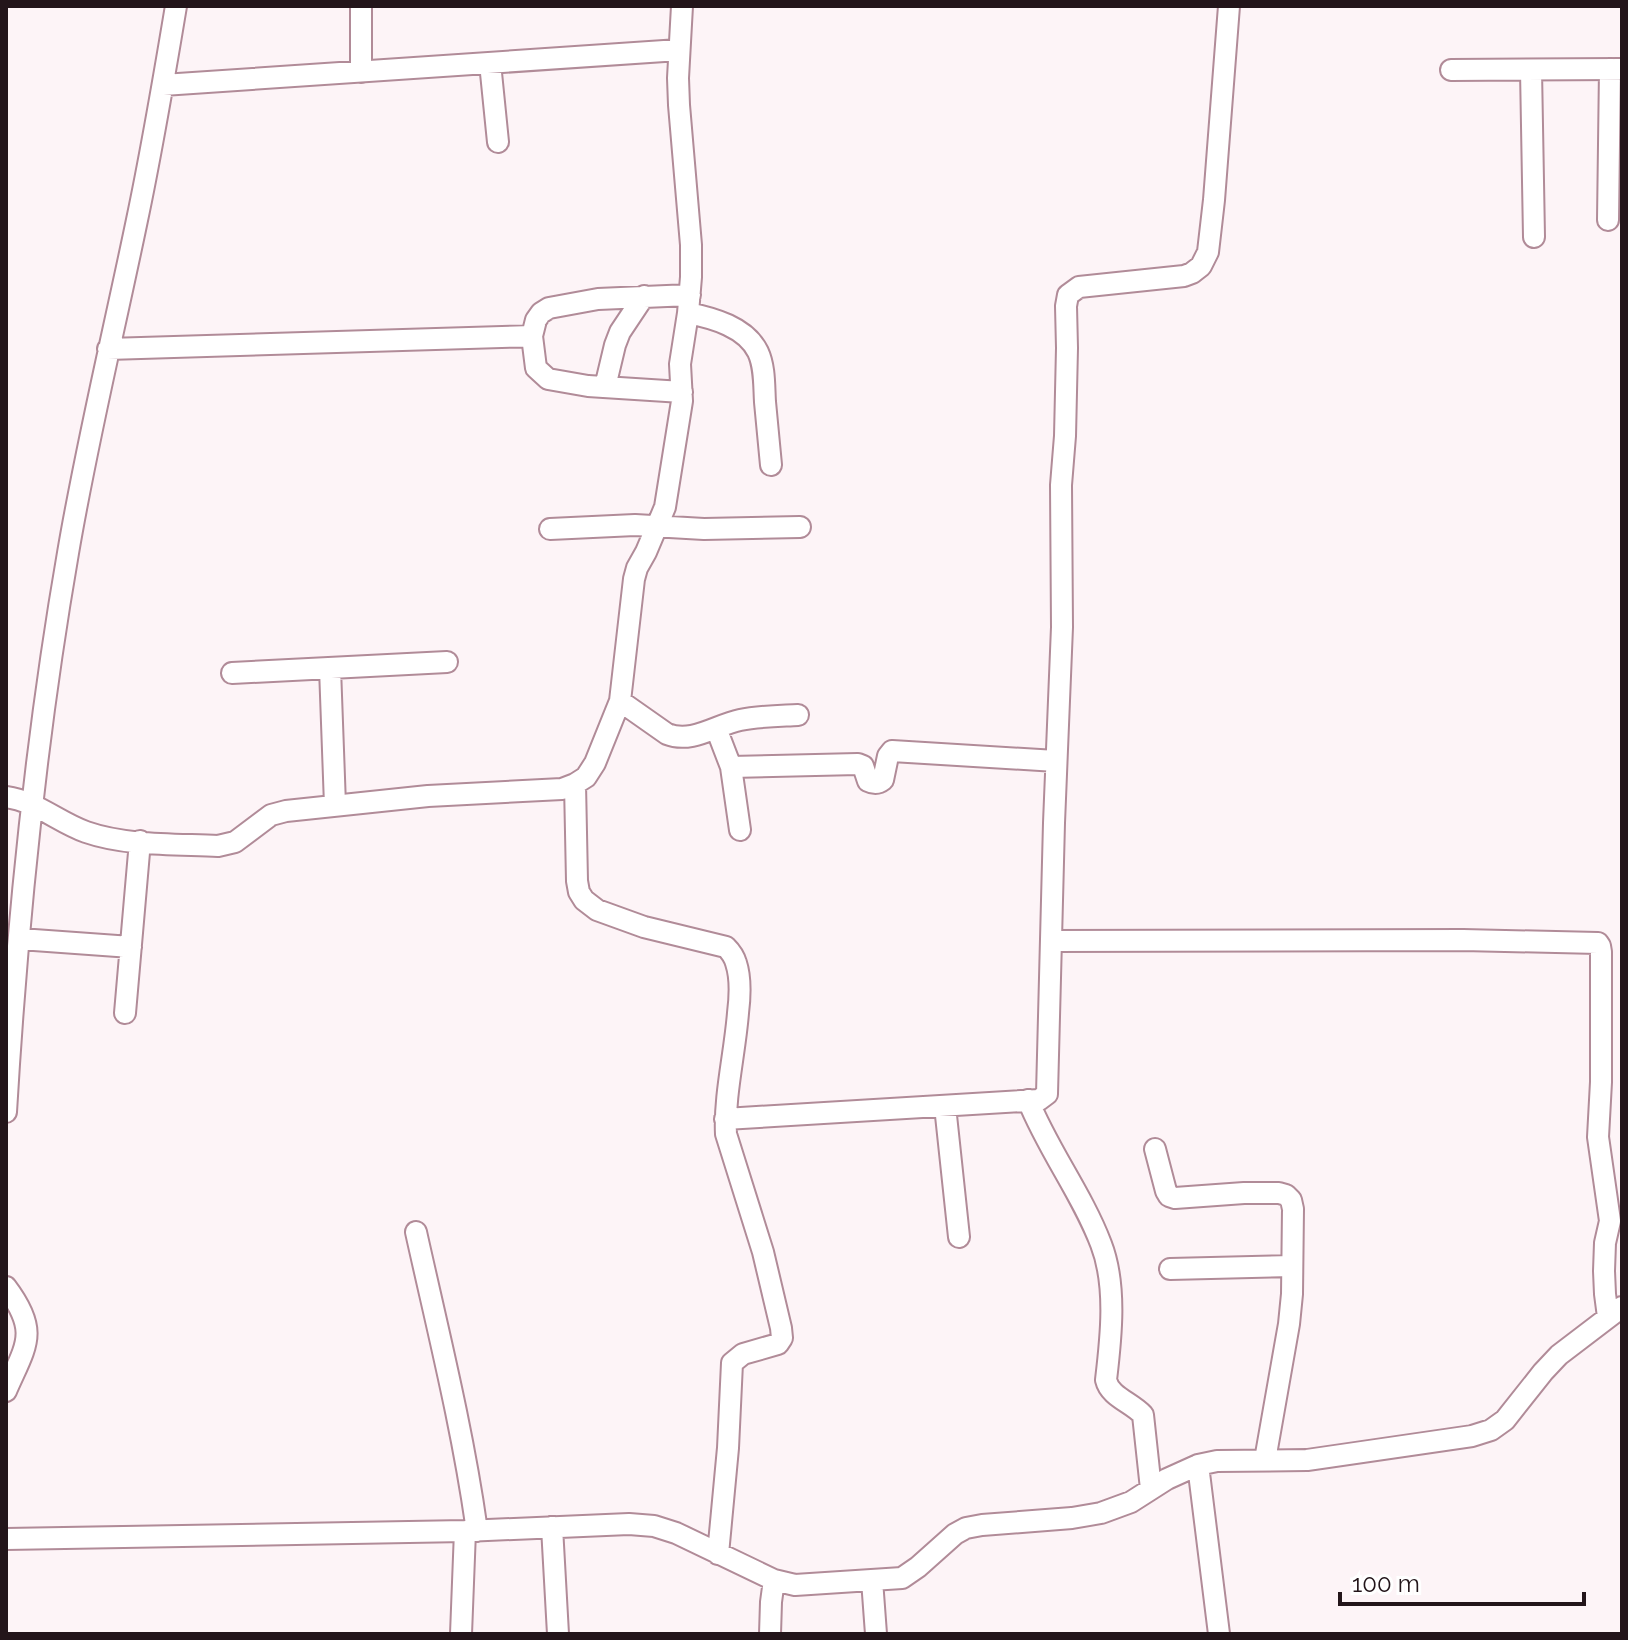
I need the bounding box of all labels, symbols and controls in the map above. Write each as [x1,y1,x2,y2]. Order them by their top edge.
scale bar [1340,1556,1584,1606]
text: 100 m [1352,1569,1420,1598]

